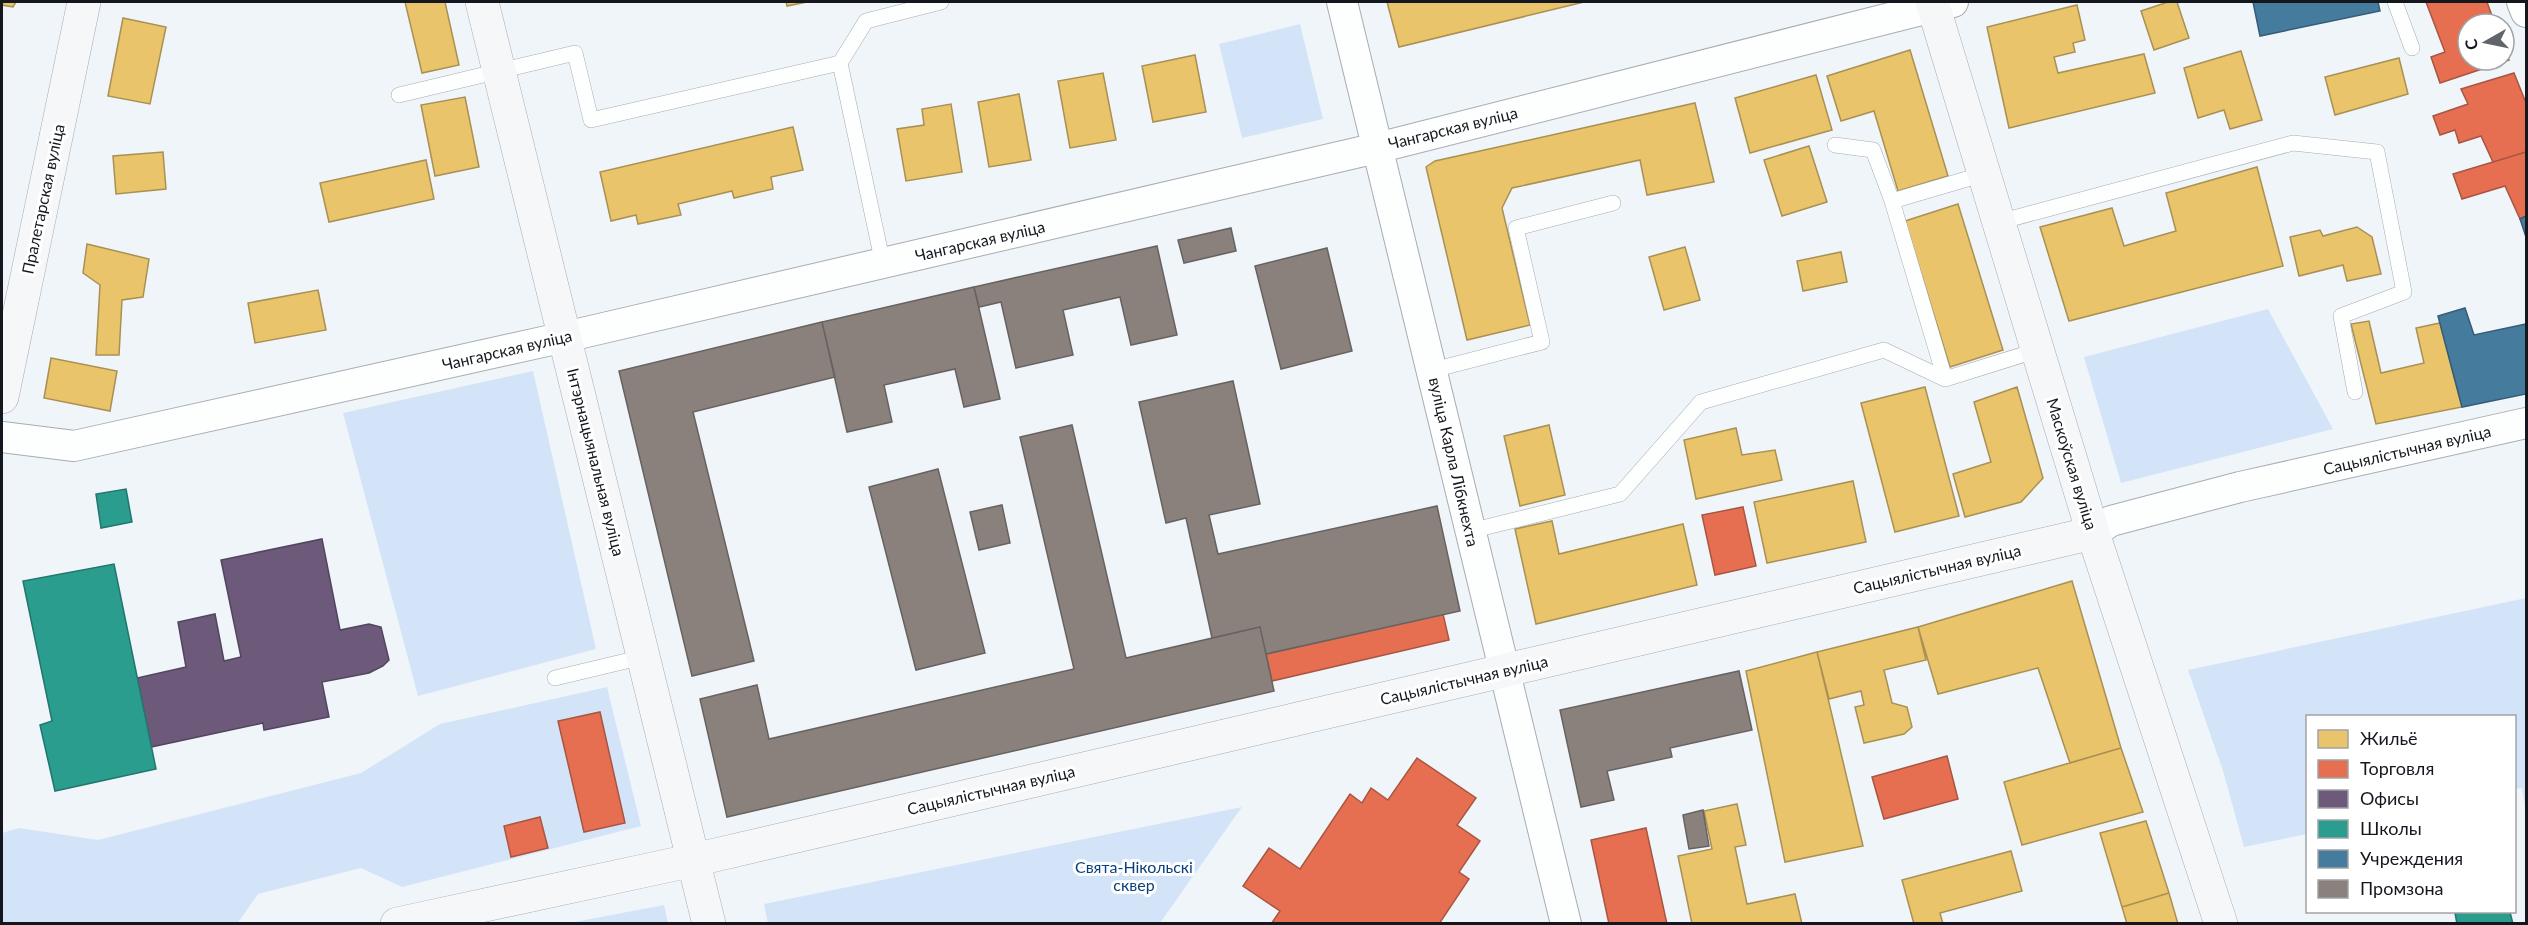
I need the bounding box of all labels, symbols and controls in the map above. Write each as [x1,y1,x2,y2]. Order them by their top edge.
north arrow [2456,12,2516,72]
text: С [2460,37,2481,51]
street label: Чангарская вуліца [1386,102,1520,153]
street label: Пралетарская вуліца [17,122,68,276]
street label: Чангарская вуліца [913,216,1047,265]
street label: Чангарская вуліца [440,325,574,374]
street label: Інтэрнацыянальная вуліца [564,366,629,558]
street label: вуліца Карла Лібкнехта [1426,375,1483,548]
street label: Маскоўская вуліца [2043,396,2102,532]
street label: Сацыялістычная вуліца [2321,421,2493,478]
street label: Сацыялістычная вуліца [1851,540,2023,597]
street label: Сацыялістычная вуліца [1378,651,1550,708]
legend [2306,715,2516,913]
text: Жильё [2360,727,2418,749]
text: Торговля [2360,757,2434,779]
street label: Сацыялістычная вуліца [905,761,1077,818]
text: Офисы [2360,787,2419,809]
text: Школы [2360,817,2422,839]
text: Учреждения [2360,847,2463,869]
park label: Свята-Нікольскі сквер [1075,857,1193,894]
text: Промзона [2360,877,2443,899]

